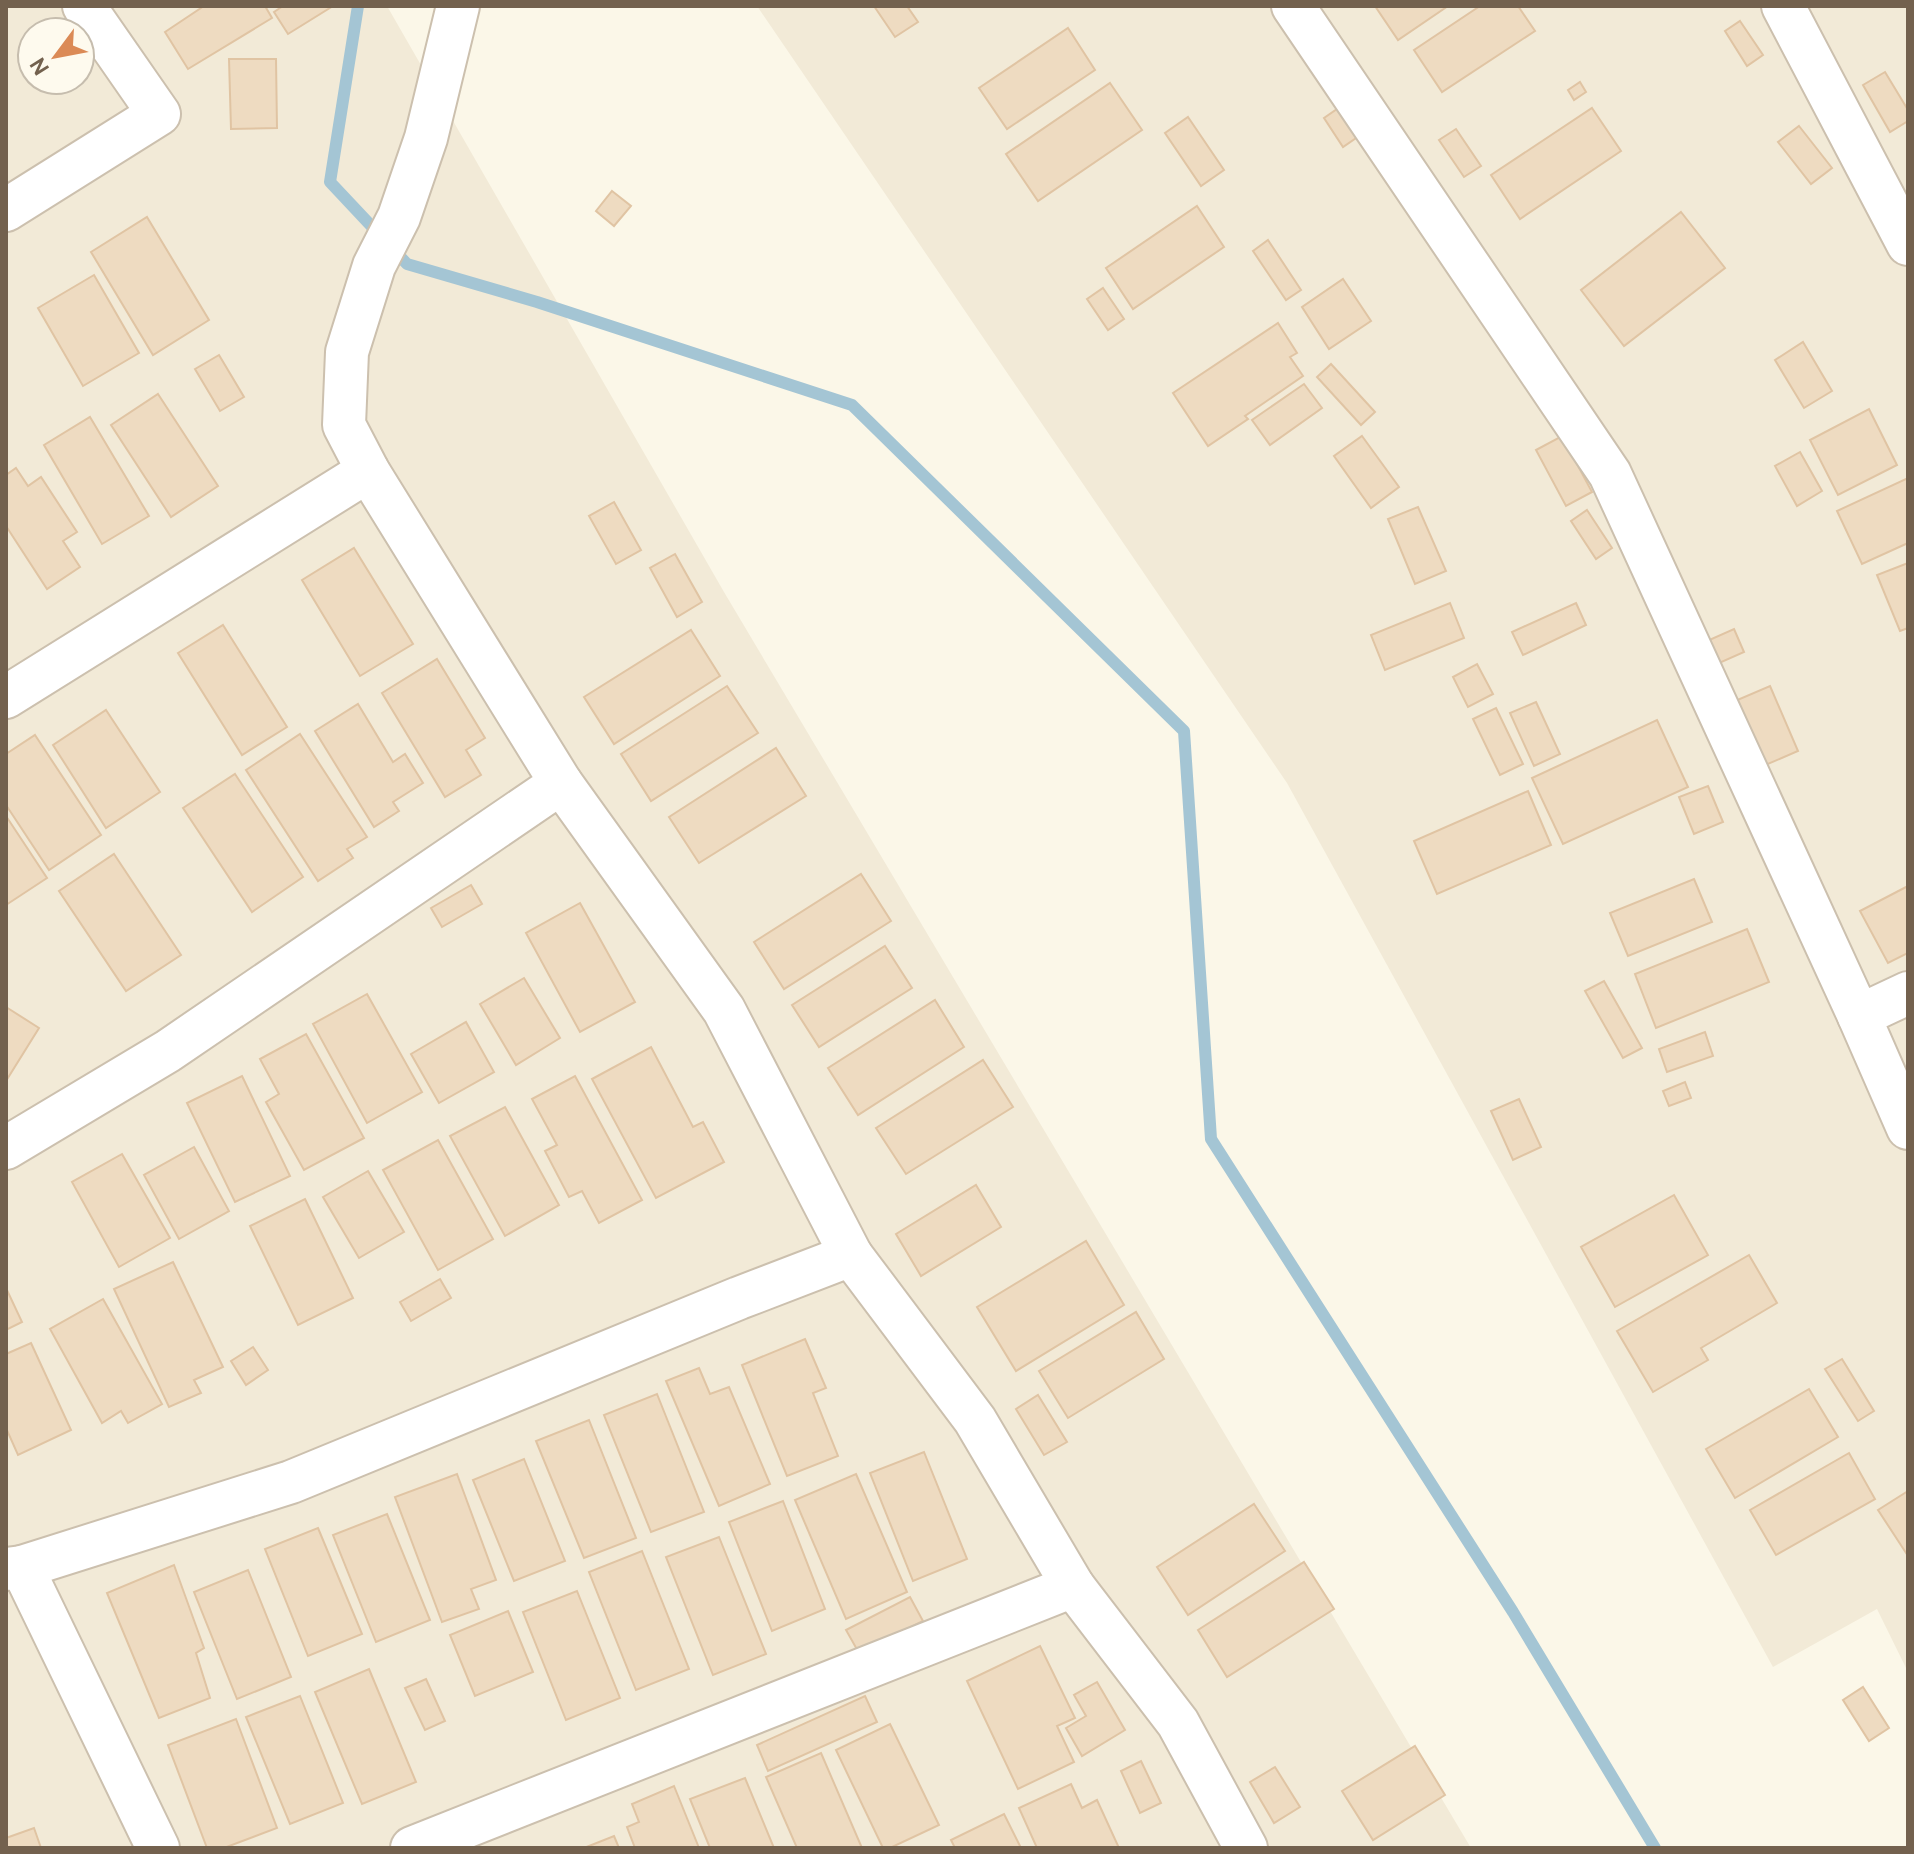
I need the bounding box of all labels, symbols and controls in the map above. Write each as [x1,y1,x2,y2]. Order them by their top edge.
north arrow [16,16,96,96]
text: N [24,53,55,80]

